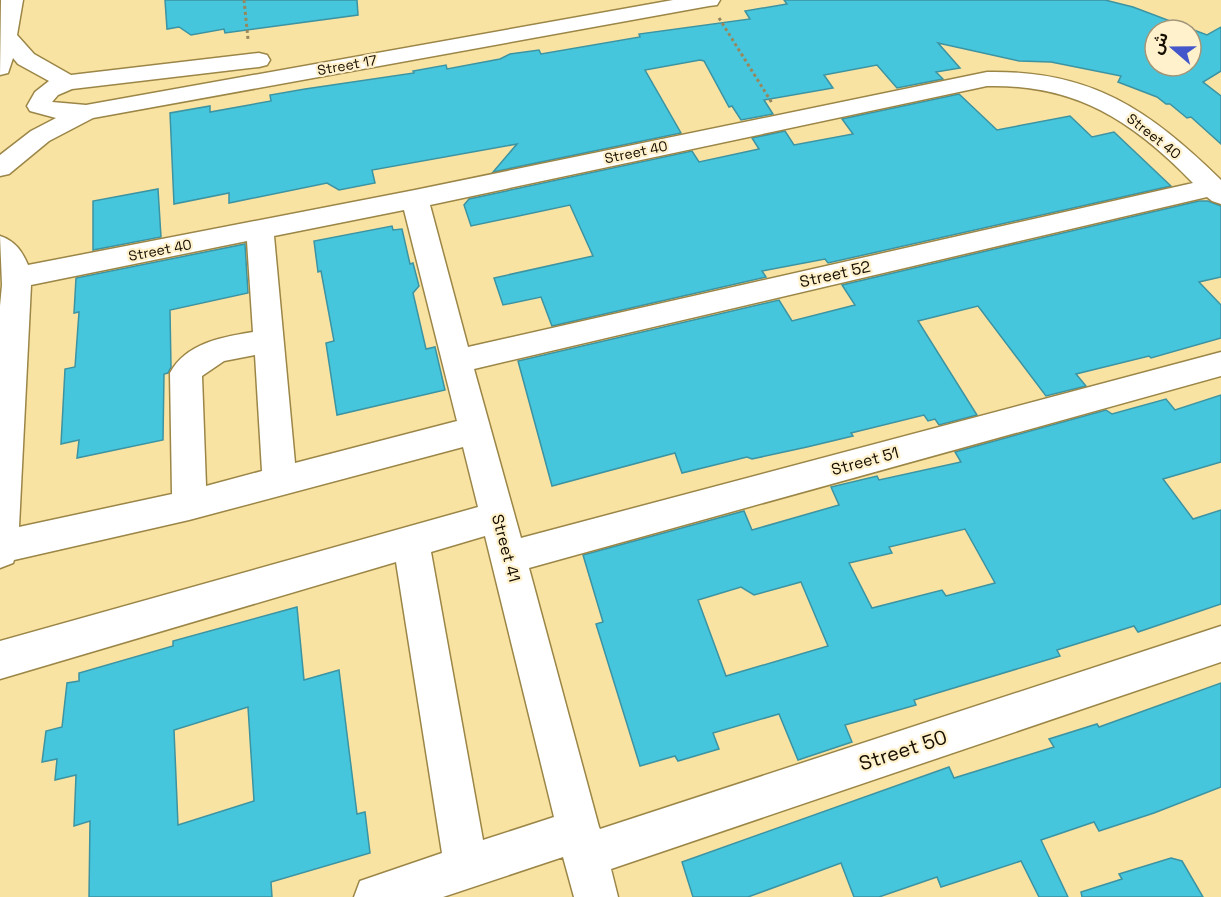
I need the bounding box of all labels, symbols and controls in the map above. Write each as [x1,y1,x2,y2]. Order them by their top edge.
north arrow [1143,18,1203,78]
text: ش [1146,29,1173,57]
street label: Street 17 [316,51,378,79]
street label: Street 40 [1123,109,1185,163]
street label: Street 40 [603,137,669,167]
street label: Street 40 [127,235,193,265]
street label: Street 52 [797,256,873,292]
street label: Street 51 [829,442,901,480]
street label: Street 41 [487,512,525,584]
street label: Street 50 [856,724,950,776]

